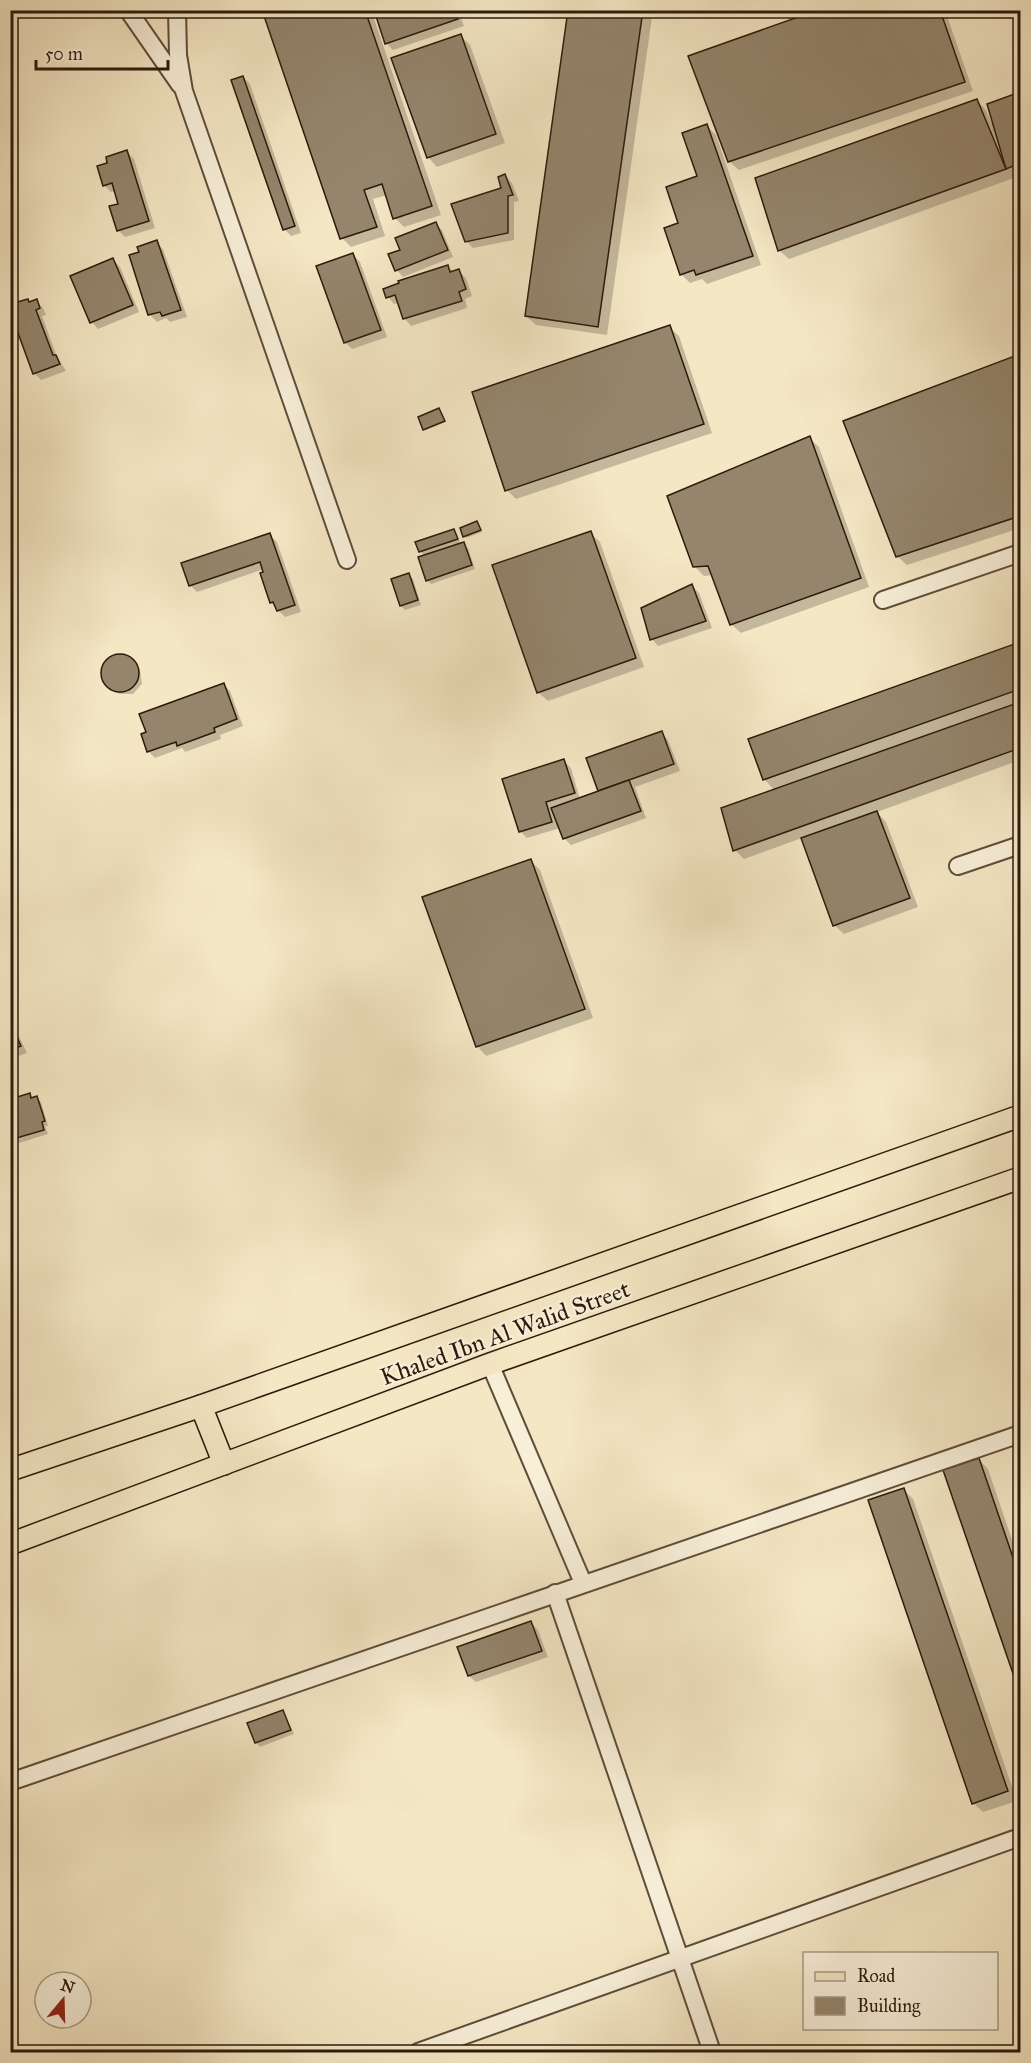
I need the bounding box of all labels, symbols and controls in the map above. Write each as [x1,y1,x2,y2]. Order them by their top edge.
scale bar [36,33,168,71]
text: 50 m [45,43,83,65]
street label: Khaled Ibn Al Walid Street [376,1274,634,1392]
legend [803,1952,998,2030]
text: Road [857,1965,895,1987]
north arrow [33,1970,93,2030]
text: N [58,1975,78,1998]
text: Building [857,1995,921,2018]

